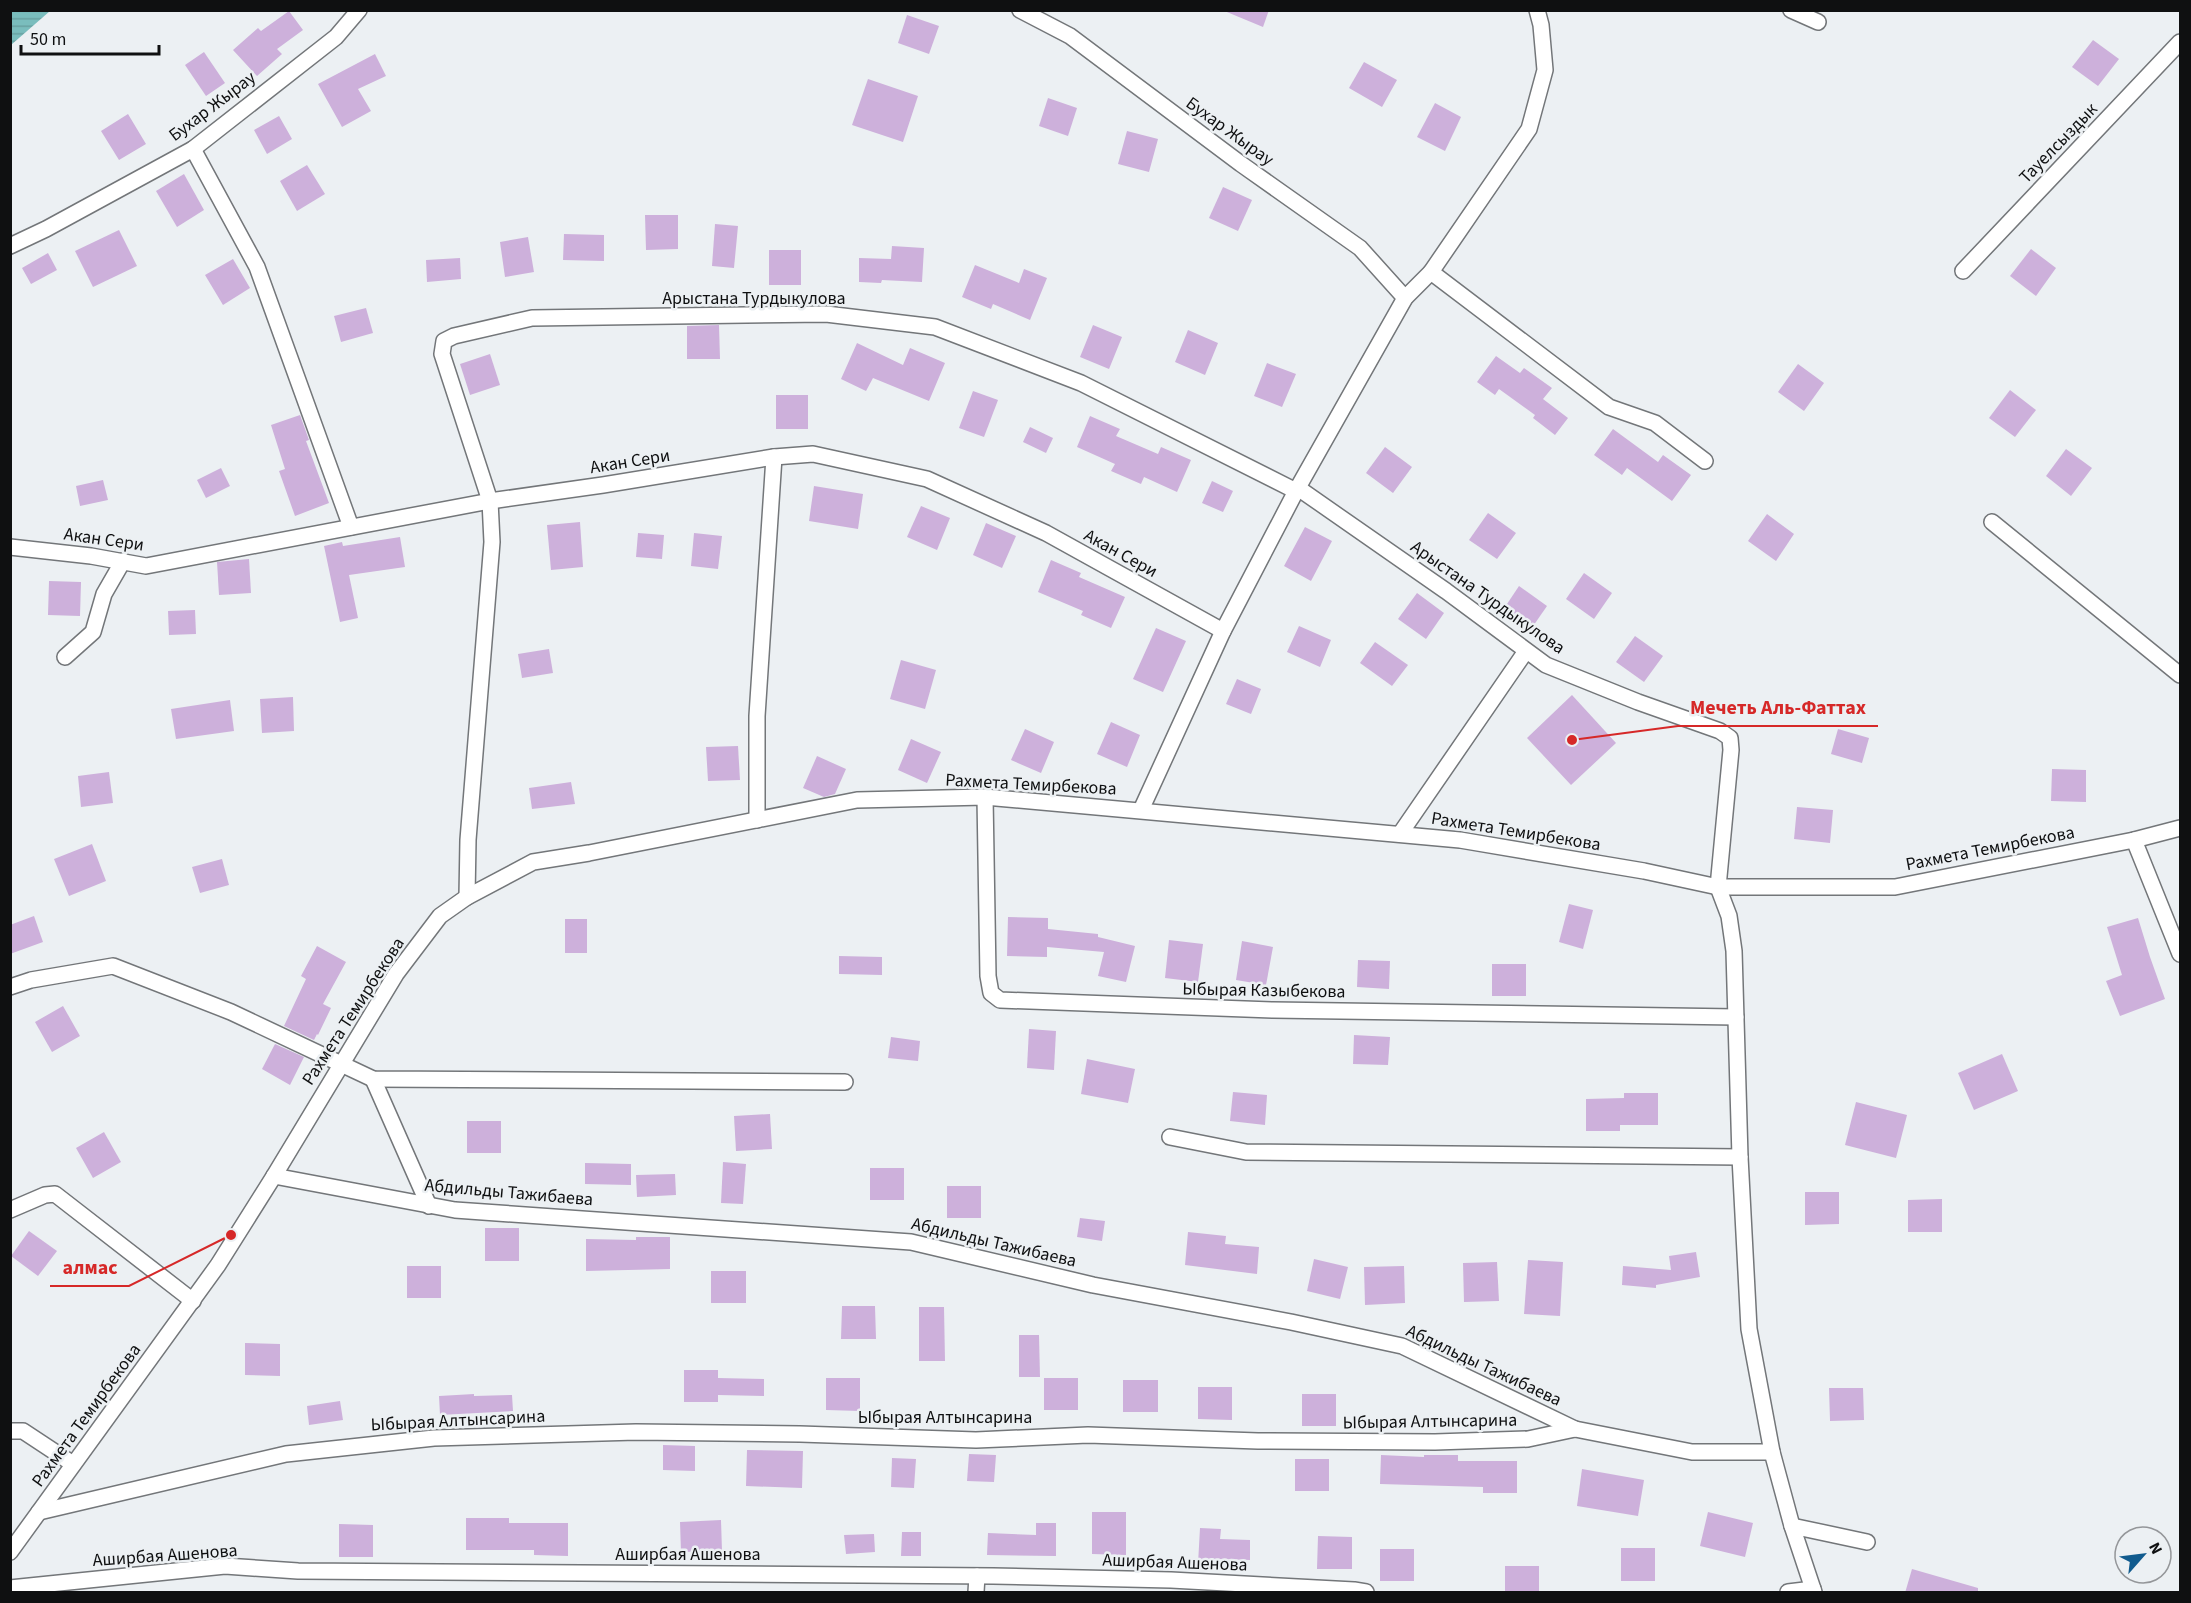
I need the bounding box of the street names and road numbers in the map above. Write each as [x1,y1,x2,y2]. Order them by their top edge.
street label: Бухар Жырау [164,65,261,147]
street label: Бухар Жырау [1181,91,1279,172]
street label: Тауелсыздык [2013,97,2103,189]
street label: Арыстана Турдыкулова [662,286,846,311]
street label: Акан Сери [588,443,672,480]
street label: Акан Сери [62,522,146,557]
street label: Акан Сери [1079,523,1162,584]
street label: Арыстана Турдыкулова [1405,535,1570,660]
street label: Рахмета Темирбекова [945,768,1117,801]
street label: Рахмета Темирбекова [1429,806,1603,857]
street label: Рахмета Темирбекова [1904,820,2077,877]
street label: Рахмета Темирбекова [296,933,411,1090]
street label: Ыбырая Казыбекова [1182,977,1346,1004]
street label: Абдильды Тажибаева [424,1173,594,1212]
street label: Абдильды Тажибаева [909,1211,1079,1274]
street label: Абдильды Тажибаева [1402,1318,1566,1412]
street label: Рахмета Темирбекова [26,1339,147,1492]
street label: Ыбырая Алтынсарина [370,1403,546,1438]
street label: Ыбырая Алтынсарина [858,1405,1032,1430]
street label: Ыбырая Алтынсарина [1342,1407,1518,1436]
street label: Аширбая Ашенова [92,1538,238,1573]
street label: Аширбая Ашенова [615,1542,761,1567]
street label: Аширбая Ашенова [1102,1547,1248,1578]

